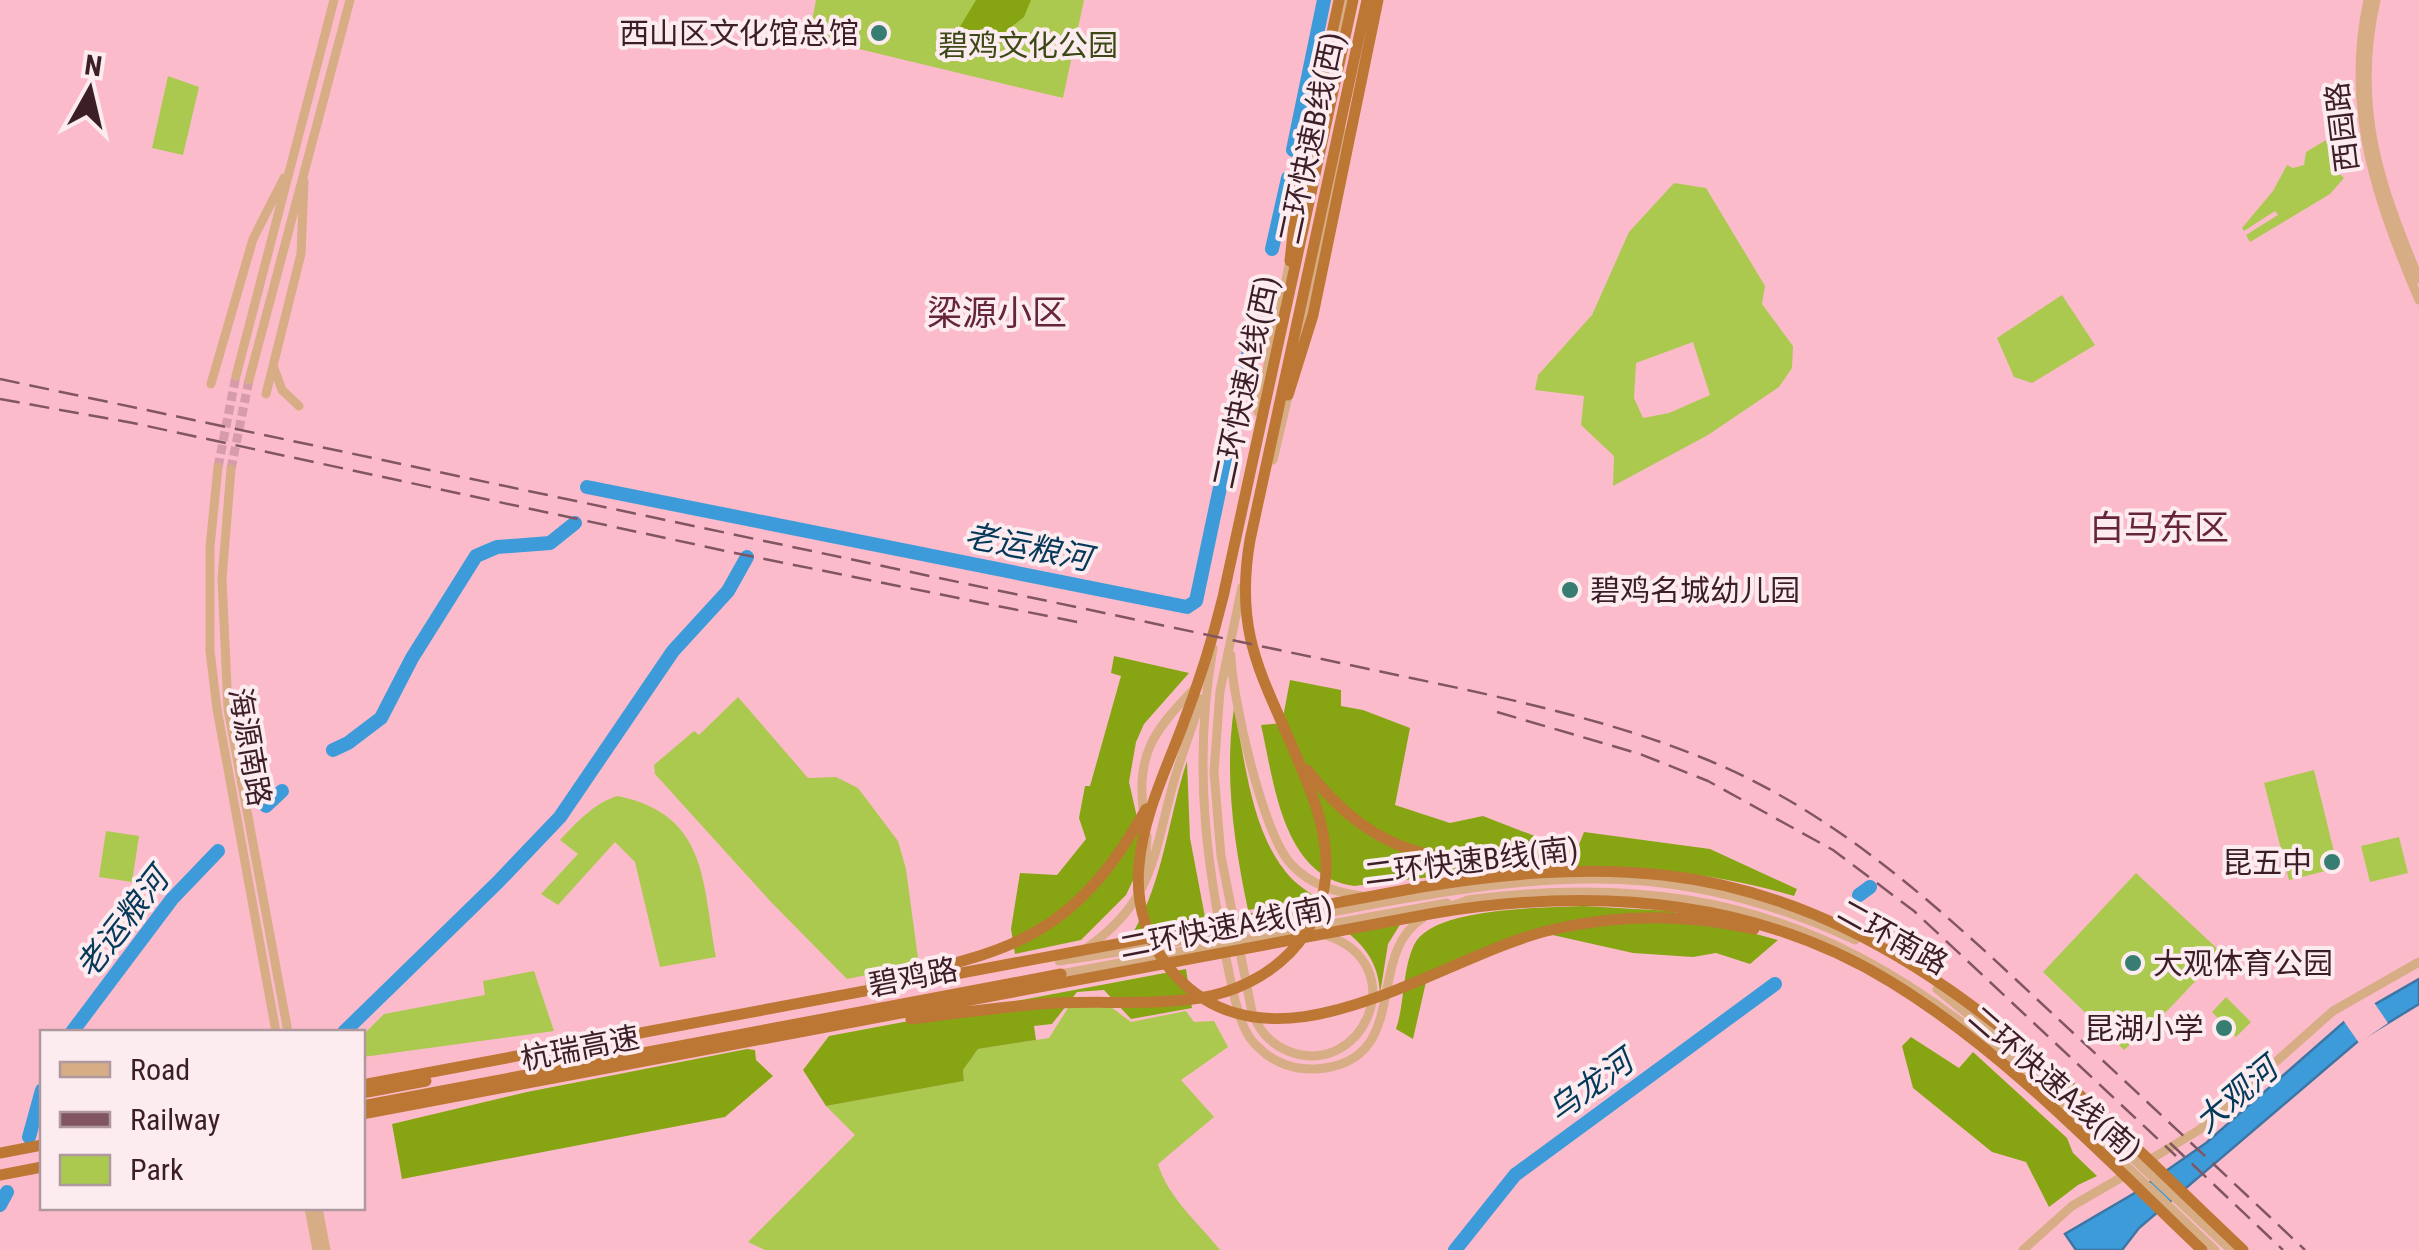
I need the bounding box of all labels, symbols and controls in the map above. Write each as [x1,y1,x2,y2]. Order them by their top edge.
place label: 西山区文化馆总馆 [619,16,859,51]
marker: 西山区文化馆总馆 [868,22,890,44]
park label: 碧鸡文化公园 [938,28,1118,63]
street label: 二环快速B线(西) [1271,29,1351,247]
north arrow [40,40,140,140]
text: N [83,48,104,83]
street label: 西园路 [2319,80,2365,174]
street label: 二环快速A线(西) [1205,273,1285,491]
district label: 梁源小区 [927,293,1067,334]
district label: 白马东区 [2089,508,2229,549]
water label: 老运粮河 [962,516,1100,579]
place label: 碧鸡名城幼儿园 [1590,573,1800,608]
marker: 碧鸡名城幼儿园 [1559,579,1581,601]
street label: 海源南路 [222,685,278,809]
street label: 二环快速B线(南) [1362,831,1580,891]
place label: 昆五中 [2222,845,2312,880]
marker: 昆五中 [2321,851,2343,873]
water label: 老运粮河 [68,856,180,985]
street label: 二环快速A线(南) [1116,889,1336,965]
street label: 二环南路 [1832,893,1954,981]
place label: 大观体育公园 [2153,946,2333,981]
street label: 碧鸡路 [865,951,961,1003]
marker: 大观体育公园 [2122,952,2144,974]
street label: 二环快速A线(南) [1962,999,2148,1167]
place label: 昆湖小学 [2084,1011,2204,1046]
marker: 昆湖小学 [2213,1017,2235,1039]
street label: 杭瑞高速 [518,1019,642,1077]
legend [40,1030,365,1210]
water label: 乌龙河 [1540,1039,1645,1130]
water label: 大观河 [2187,1046,2290,1140]
text: Road [130,1052,190,1087]
text: Railway [130,1102,220,1137]
text: Park [130,1152,184,1187]

